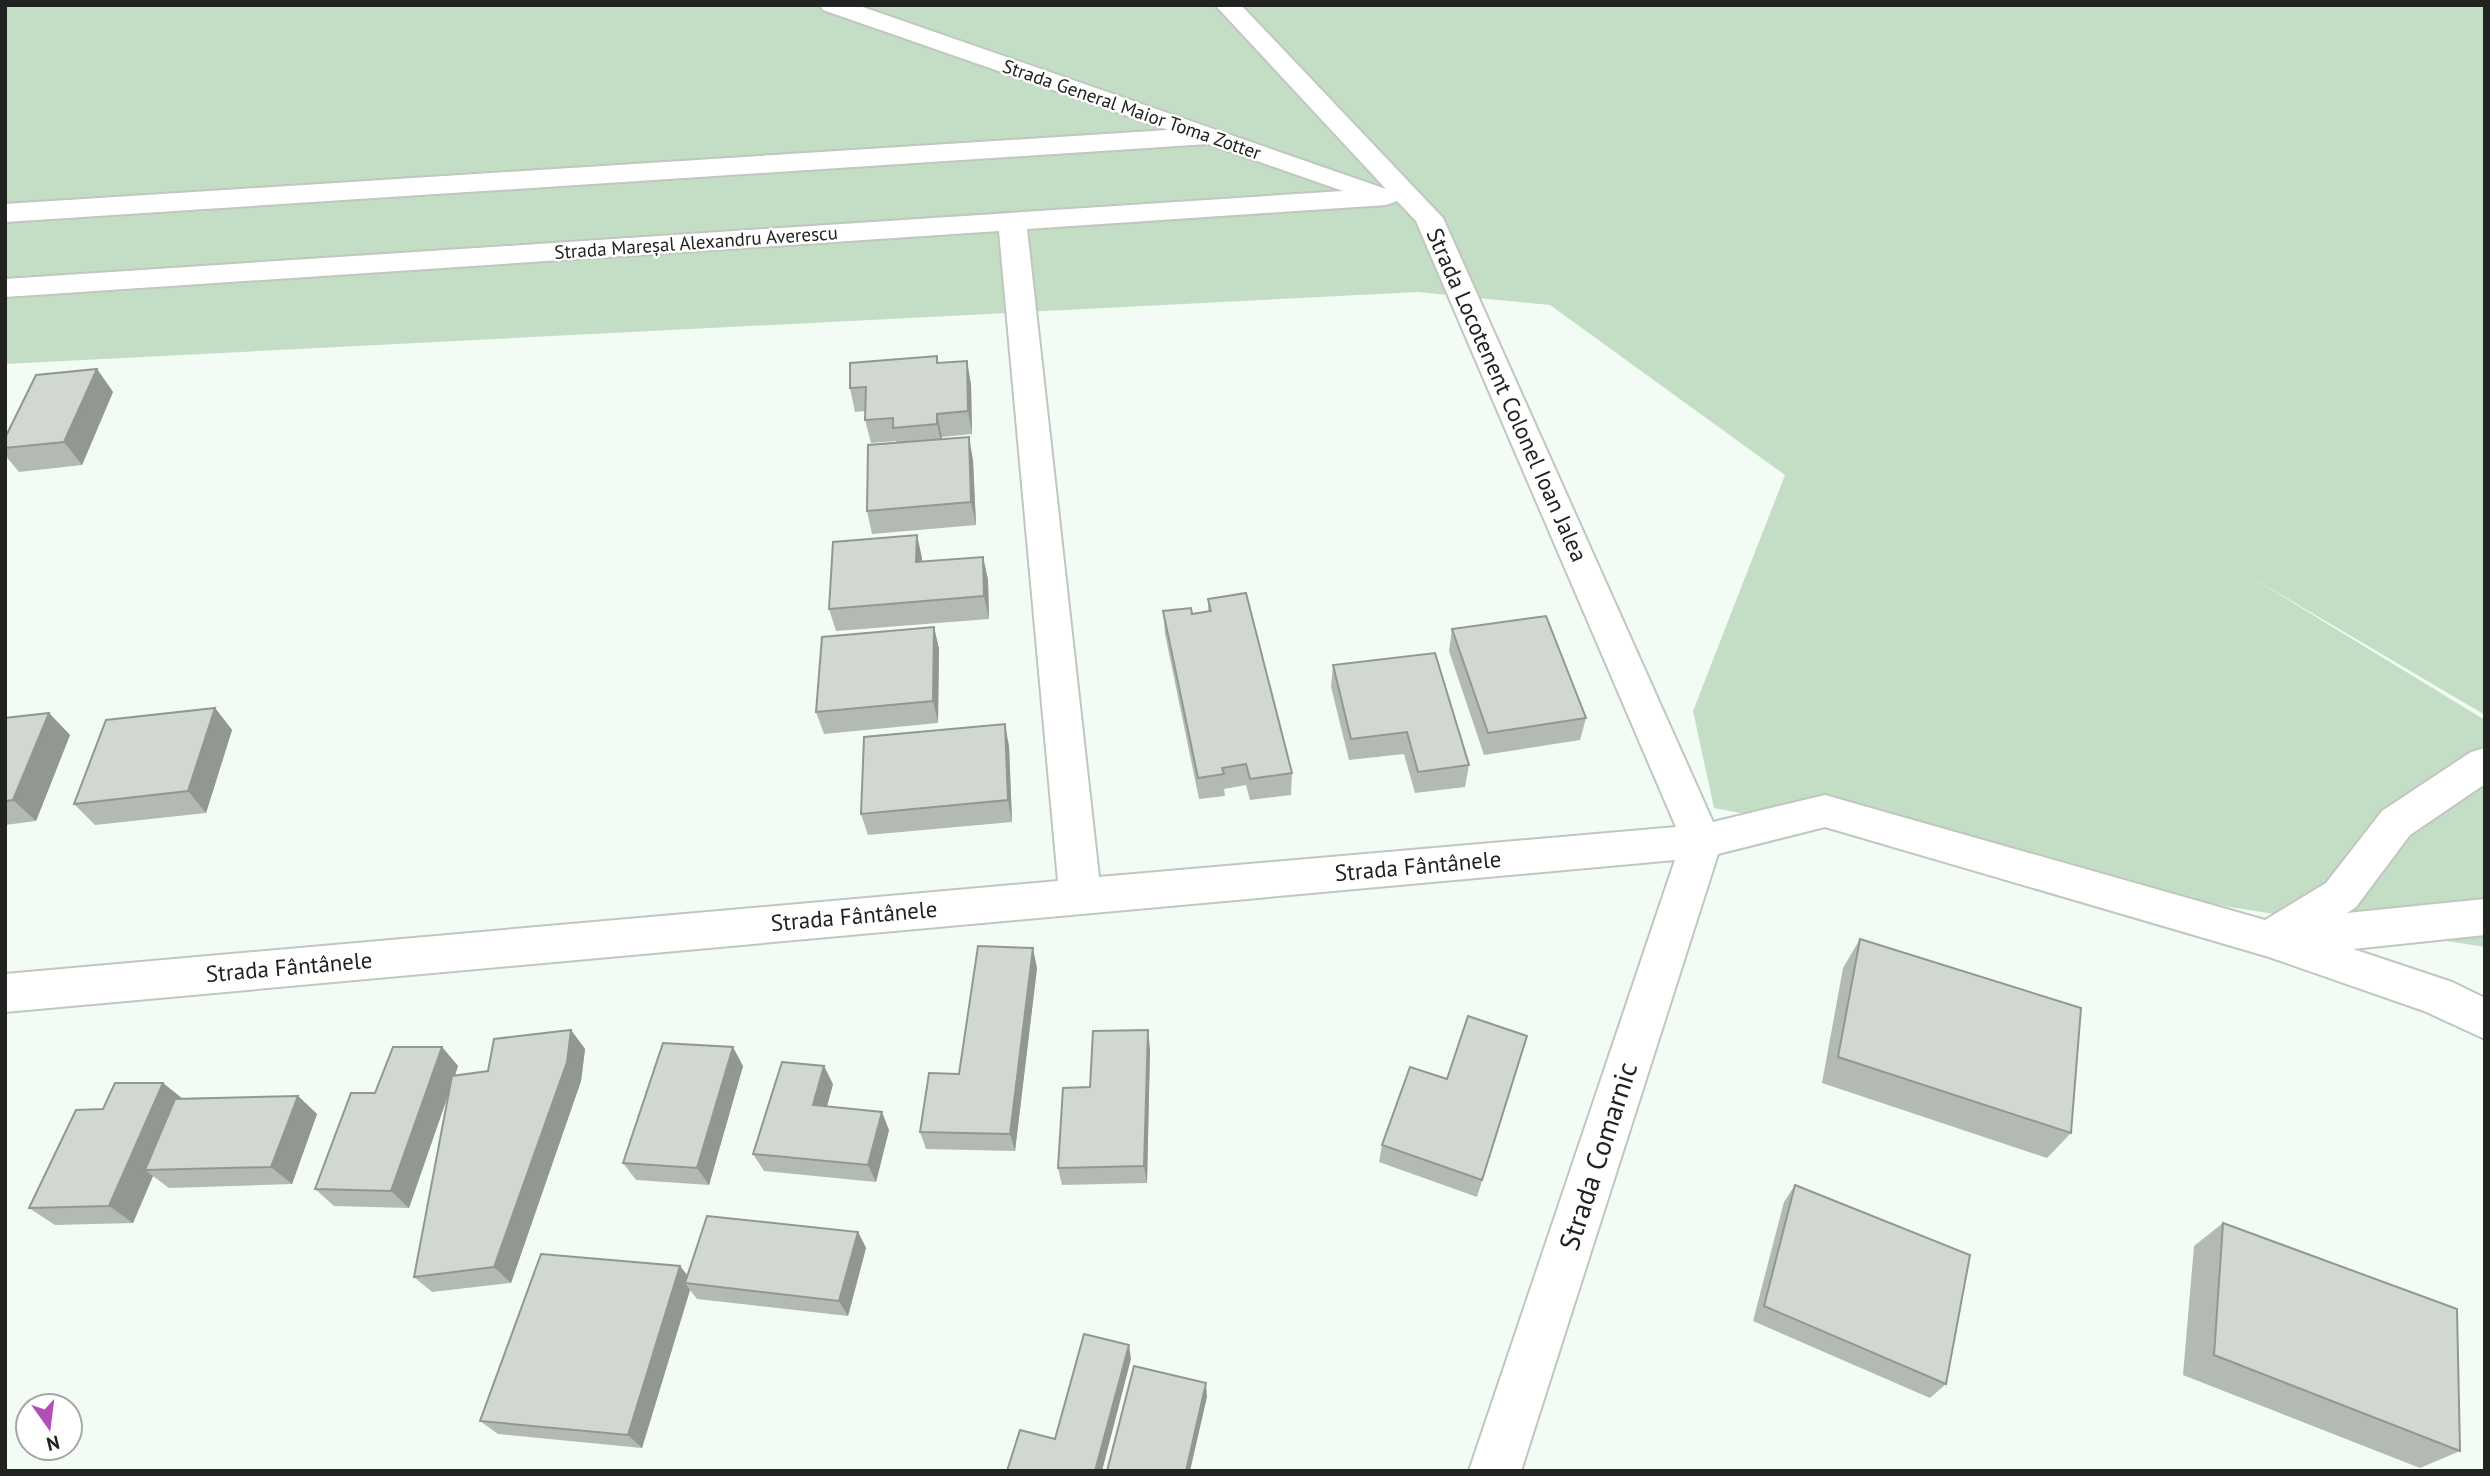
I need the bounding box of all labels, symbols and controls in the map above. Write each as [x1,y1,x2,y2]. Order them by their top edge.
street label: Strada General Maior Toma Zotter [1000,53,1265,165]
street label: Strada Mareșal Alexandru Averescu [554,220,838,264]
street label: Strada Locotenent Colonel Ioan Jalea [1421,224,1594,566]
street label: Strada Fântânele [1334,844,1502,887]
street label: Strada Fântânele [770,894,938,937]
street label: Strada Fântânele [205,945,373,988]
street label: Strada Comarnic [1550,1057,1645,1255]
north arrow [14,1392,84,1462]
text: N [44,1430,62,1457]

